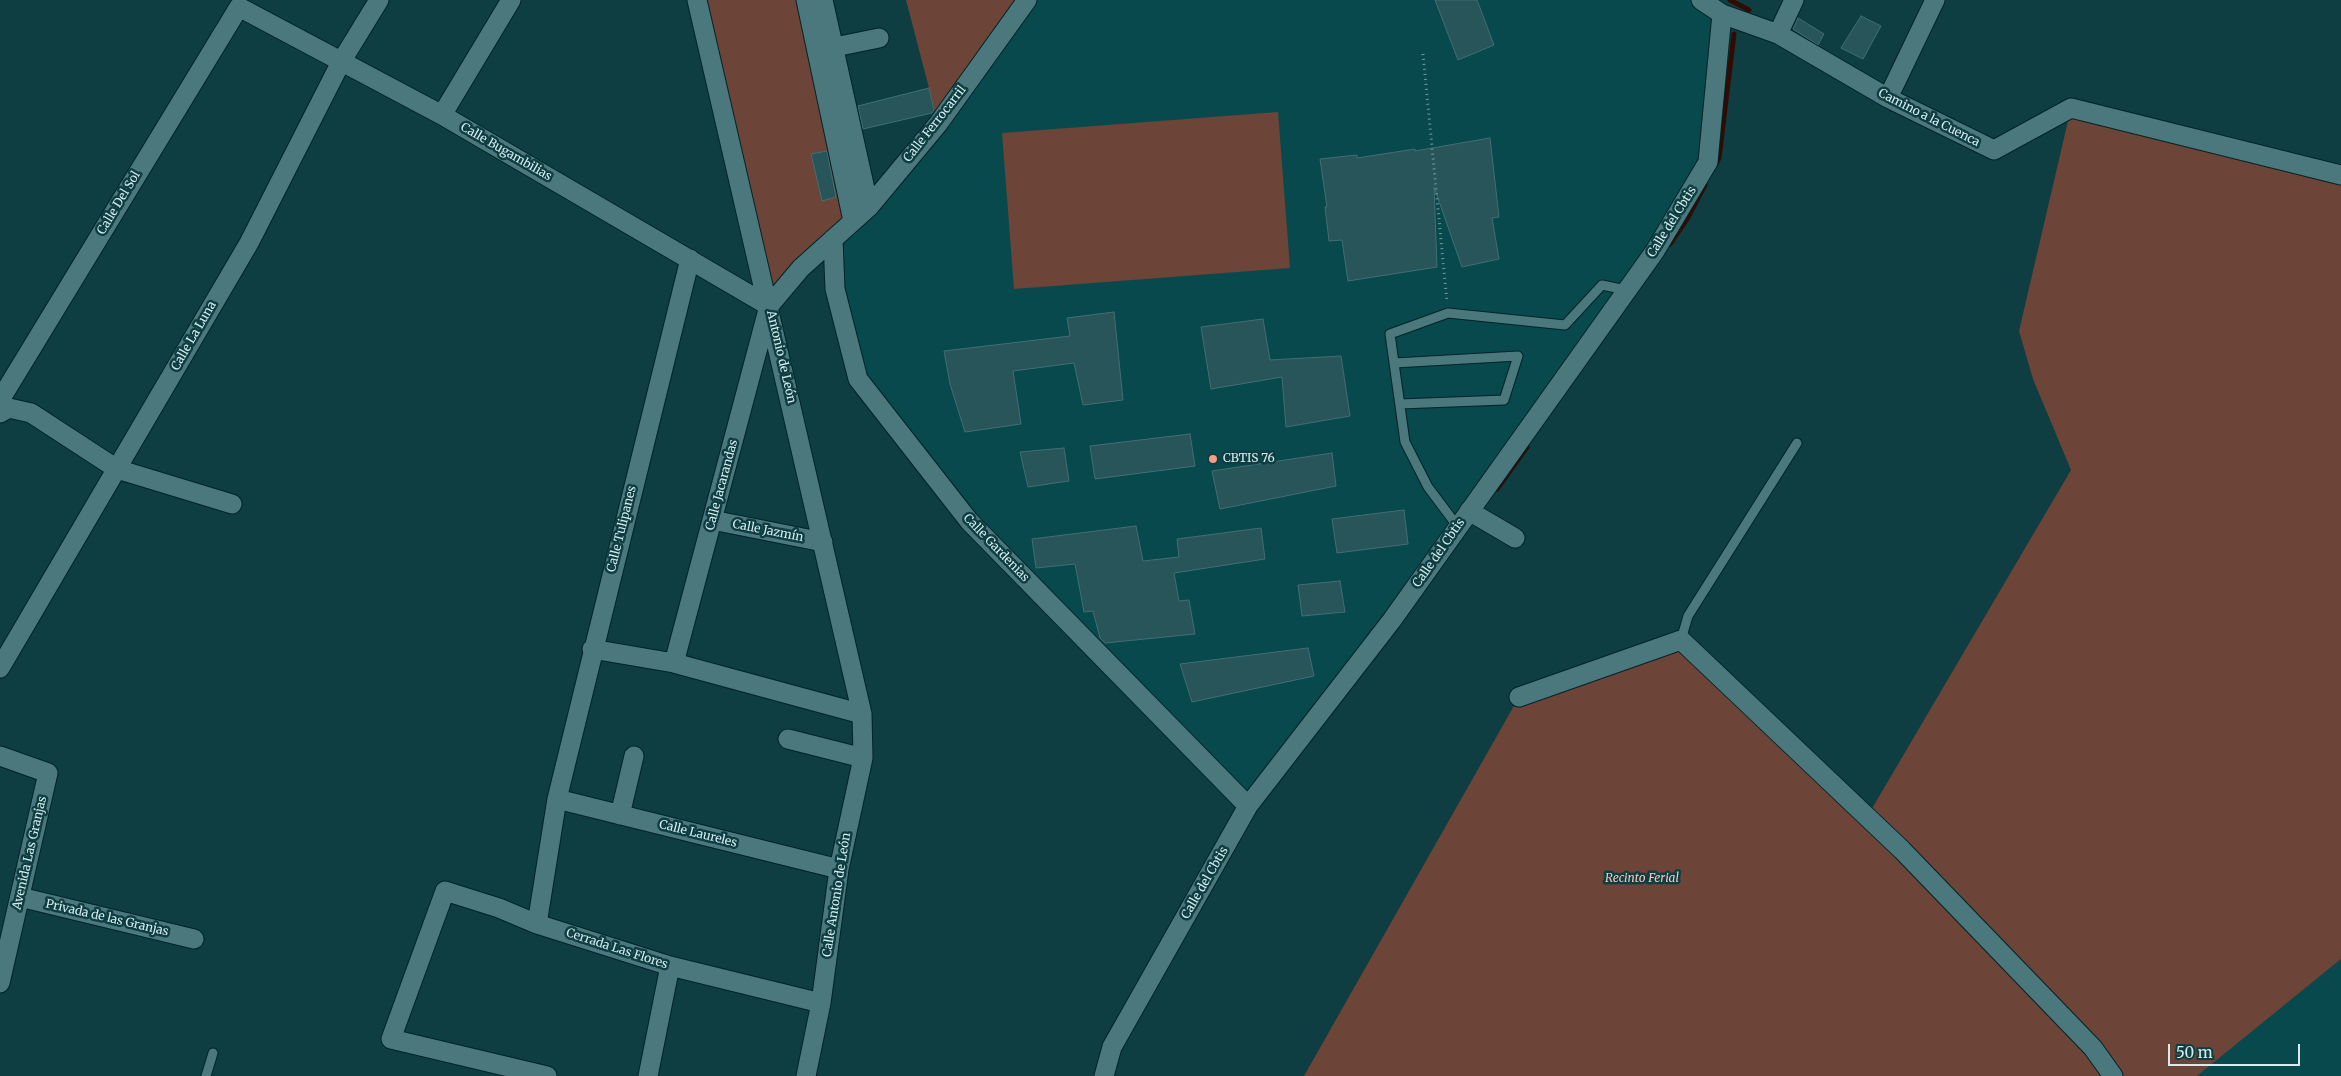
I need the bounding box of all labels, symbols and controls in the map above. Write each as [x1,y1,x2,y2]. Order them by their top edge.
street label: Calle Ferrocarril [901,83,969,165]
street label: Camino a la Cuenca [1876,86,1982,150]
street label: Calle Bugambilias [458,120,554,184]
street label: Calle Del Sol [95,169,143,237]
street label: Calle del Cbtis [1645,184,1699,260]
street label: Calle La Luna [168,299,220,373]
street label: Antonio de León [763,309,799,405]
street label: Calle Jacarandas [703,438,741,532]
place label: CBTIS 76 [1223,452,1275,466]
marker: CBTIS 76 [1207,453,1219,465]
street label: Calle Tulipanes [604,484,640,574]
street label: Calle Gardenias [960,511,1032,585]
street label: Calle del Cbtis [1410,516,1468,590]
street label: Calle Jazmín [731,517,805,545]
street label: Avenida Las Granjas [10,795,50,911]
street label: Calle Laureles [658,817,738,851]
street label: Calle Antonio de León [820,832,854,958]
street label: Calle del Cbtis [1179,844,1231,922]
park label: Recinto Ferial [1605,872,1679,886]
street label: Privada de las Granjas [44,897,170,939]
street label: Cerrada Las Flores [564,926,670,972]
scale bar [2171,1034,2304,1066]
text: 50 m [2176,1043,2213,1062]

